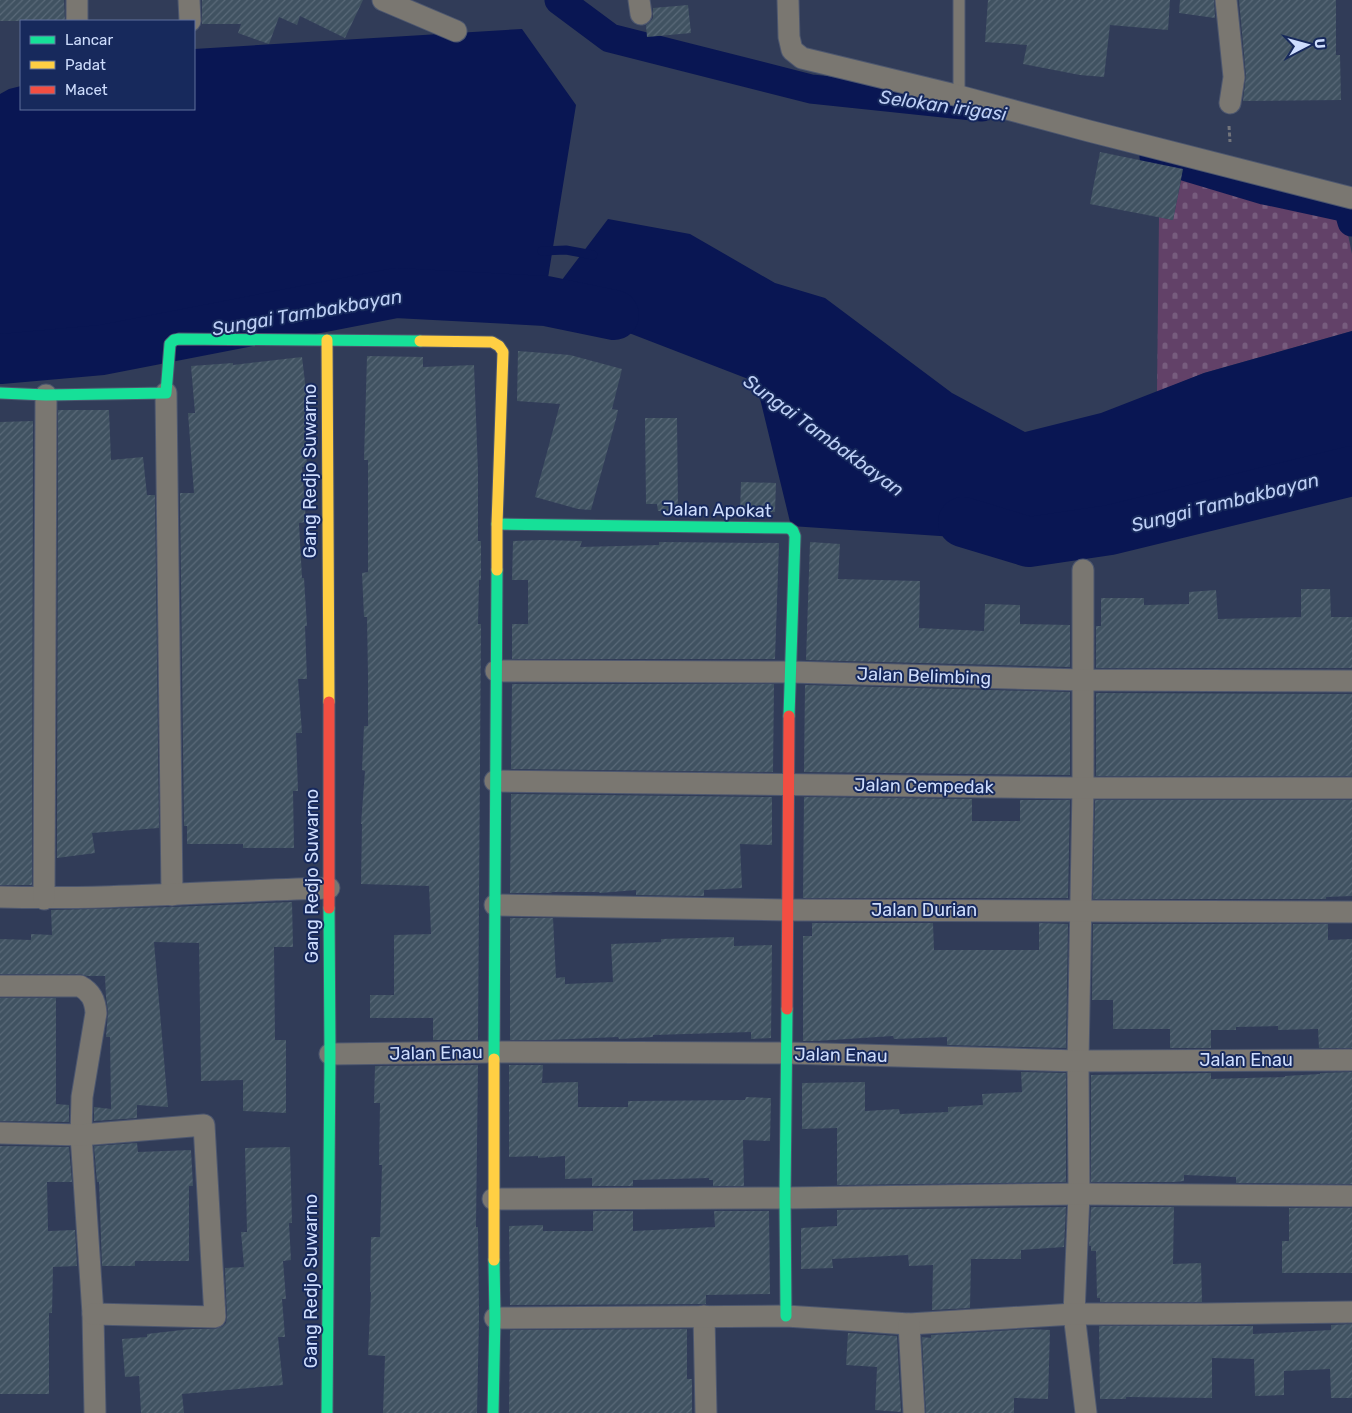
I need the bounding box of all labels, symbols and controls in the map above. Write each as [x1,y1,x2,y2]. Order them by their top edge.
legend [20,20,195,110]
north arrow [1282,20,1332,70]
text: Lancar [65,31,113,49]
text: U [1310,38,1328,50]
text: Padat [65,56,106,74]
text: Macet [65,81,108,99]
water label: Selokan irigasi [878,85,1008,126]
water label: Sungai Tambakbayan [210,284,404,341]
water label: Sungai Tambakbayan [739,369,908,501]
street label: Gang Redjo Suwarno [299,384,321,558]
water label: Sungai Tambakbayan [1129,468,1321,537]
street label: Jalan Apokat [662,498,772,522]
street label: Jalan Belimbing [856,663,992,689]
street label: Jalan Cempedak [854,774,995,798]
street label: Gang Redjo Suwarno [301,789,323,963]
street label: Jalan Durian [871,899,977,921]
street label: Jalan Enau [389,1041,483,1065]
street label: Jalan Enau [794,1043,888,1067]
street label: Jalan Enau [1199,1049,1293,1071]
street label: Gang Redjo Suwarno [300,1194,322,1368]

